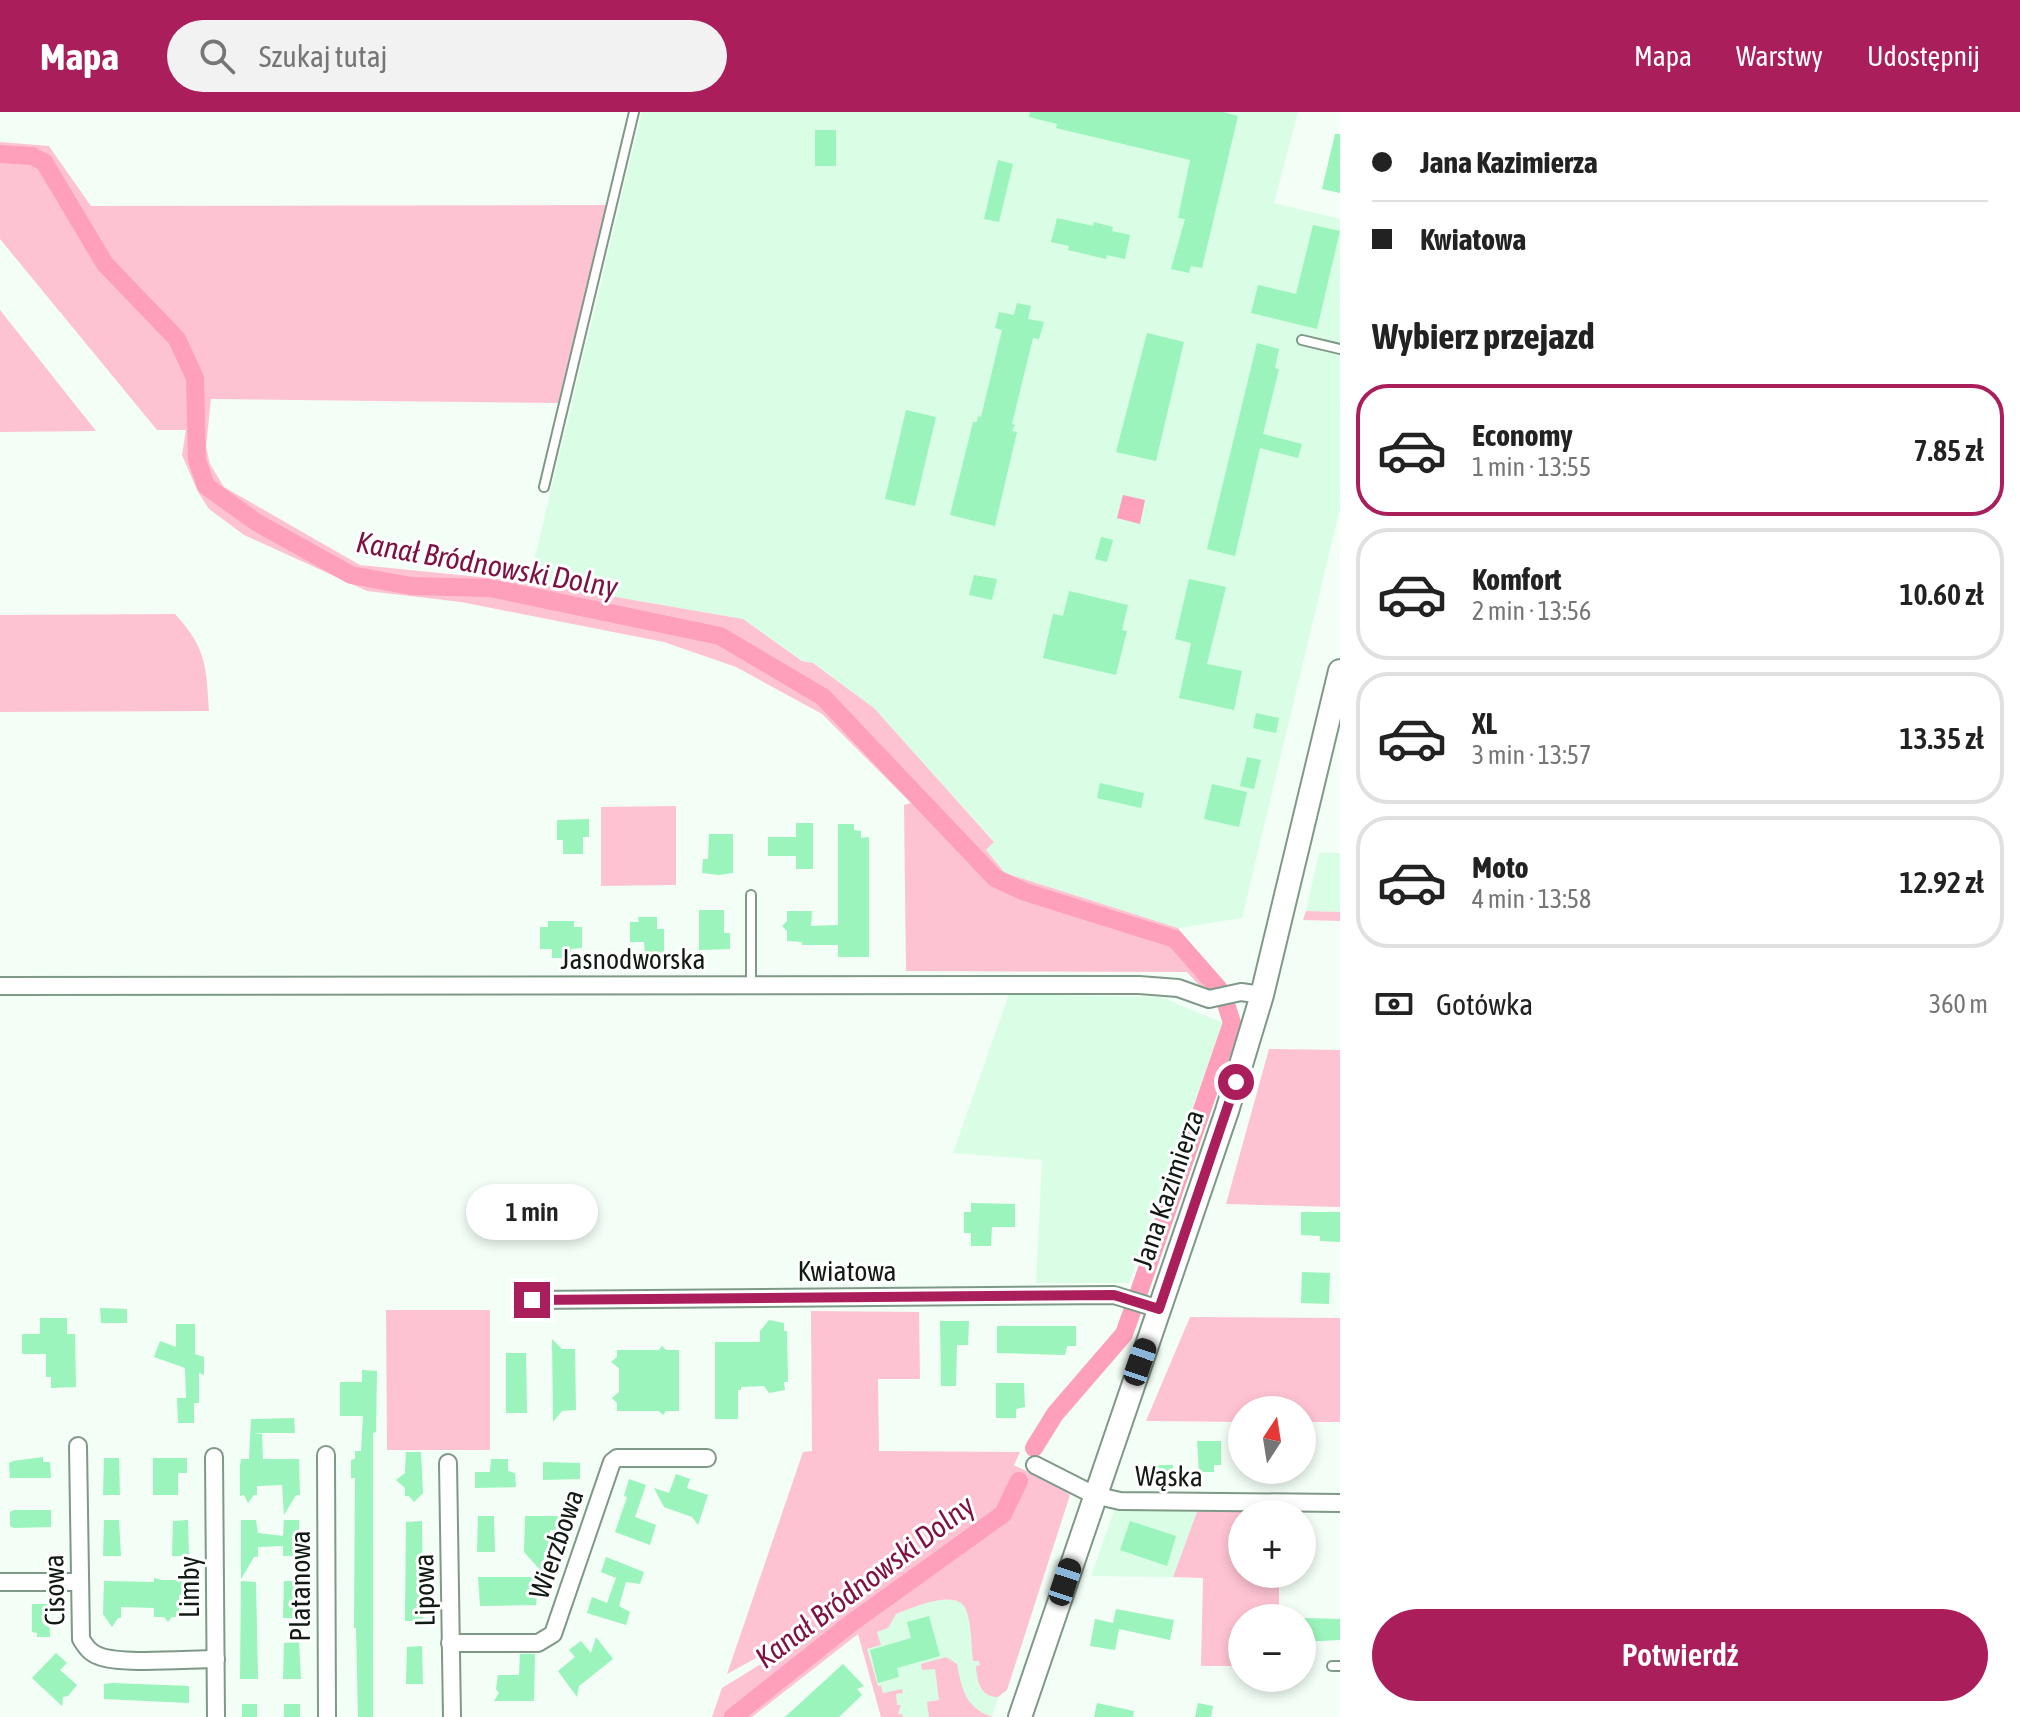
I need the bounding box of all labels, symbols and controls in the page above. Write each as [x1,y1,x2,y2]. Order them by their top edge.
search box [167,20,727,92]
icon: search [195,34,239,78]
text: Mapa [40,35,119,78]
text: Szukaj tutaj [259,39,387,73]
text: Mapa [1634,40,1692,72]
text: Warstwy [1736,40,1823,72]
text: Udostępnij [1867,40,1980,72]
text: Jana Kazimierza [1420,145,1598,179]
text: Kwiatowa [1420,222,1526,256]
text: Wybierz przejazd [1372,315,1594,357]
icon: car [1376,414,1448,486]
text: Economy [1472,418,1573,452]
text: 7.85 zł [1914,433,1984,467]
text: 1 min · 13:55 [1472,452,1591,482]
water label: Kanał Bródnowski Dolny [354,524,621,604]
icon: car [1376,558,1448,630]
text: Komfort [1472,562,1561,596]
text: 10.60 zł [1899,577,1984,611]
text: 2 min · 13:56 [1472,596,1591,626]
icon: car [1376,702,1448,774]
text: XL [1472,706,1497,740]
text: 13.35 zł [1899,721,1984,755]
text: 3 min · 13:57 [1472,740,1591,770]
icon: car [1376,846,1448,918]
text: Moto [1472,850,1529,884]
text: 12.92 zł [1899,865,1984,899]
text: 4 min · 13:58 [1472,884,1591,914]
street label: Jasnodworska [561,943,705,975]
icon: cash [1372,982,1416,1026]
text: Gotówka [1436,987,1533,1021]
text: 360 m [1929,989,1988,1019]
route start [1218,1064,1254,1100]
street label: Jana Kazimierza [1126,1105,1210,1273]
callout: 1 min [466,1184,598,1240]
text: 1 min [505,1197,559,1227]
street label: Kwiatowa [797,1255,897,1287]
route end [514,1282,550,1318]
car [1121,1335,1159,1389]
north arrow [1228,1396,1316,1484]
map controls [1228,1396,1316,1692]
street label: Wąska [1135,1459,1203,1493]
street label: Wierzbowa [522,1485,590,1603]
water label: Kanał Bródnowski Dolny [748,1487,981,1675]
button: + [1228,1500,1316,1588]
street label: Platanowa [284,1530,316,1642]
street label: Lipowa [407,1553,441,1627]
street label: Cisowa [37,1554,71,1626]
car [1046,1555,1084,1609]
street label: Limby [173,1556,205,1618]
button: − [1228,1604,1316,1692]
button: Potwierdź [1372,1609,1988,1701]

